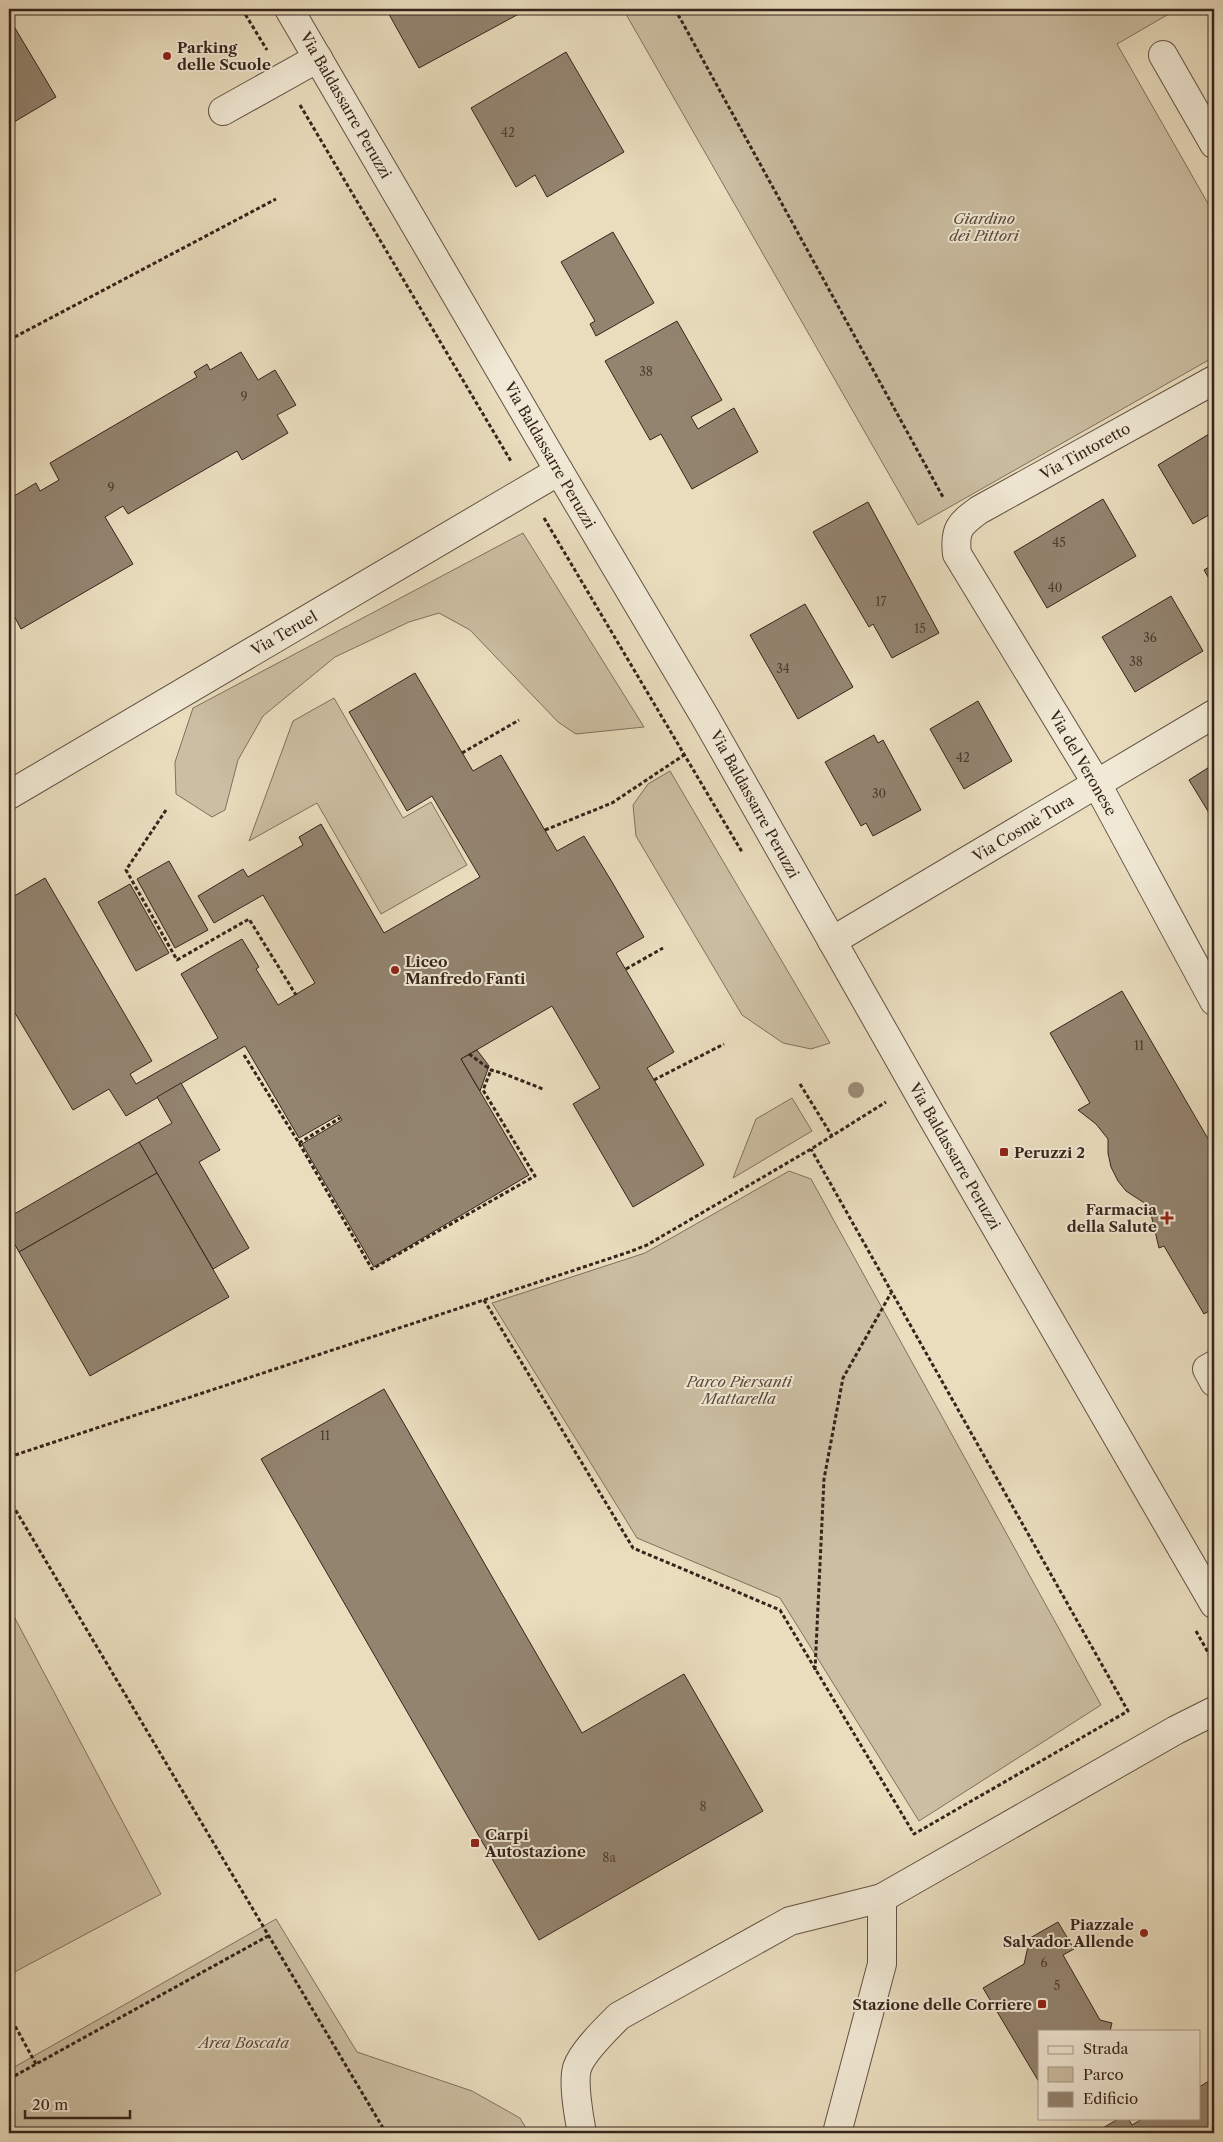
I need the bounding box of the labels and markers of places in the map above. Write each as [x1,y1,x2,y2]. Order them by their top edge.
place label: Parking delle Scuole [177,38,271,74]
marker: Parking delle Scuole [161,50,173,62]
place label: Liceo Manfredo Fanti [405,952,526,988]
marker: Liceo Manfredo Fanti [389,964,401,976]
place label: Peruzzi 2 [1014,1143,1085,1162]
marker: Peruzzi 2 [998,1146,1010,1158]
place label: Farmacia della Salute [1067,1200,1157,1236]
marker: Farmacia della Salute [1161,1212,1173,1224]
place label: Carpi Autostazione [484,1825,586,1861]
marker: Carpi Autostazione [469,1837,481,1849]
place label: Piazzale Salvador Allende [1003,1915,1134,1951]
marker: Piazzale Salvador Allende [1138,1927,1150,1939]
place label: Stazione delle Corriere [852,1995,1032,2014]
marker: Stazione delle Corriere [1036,1998,1048,2010]

